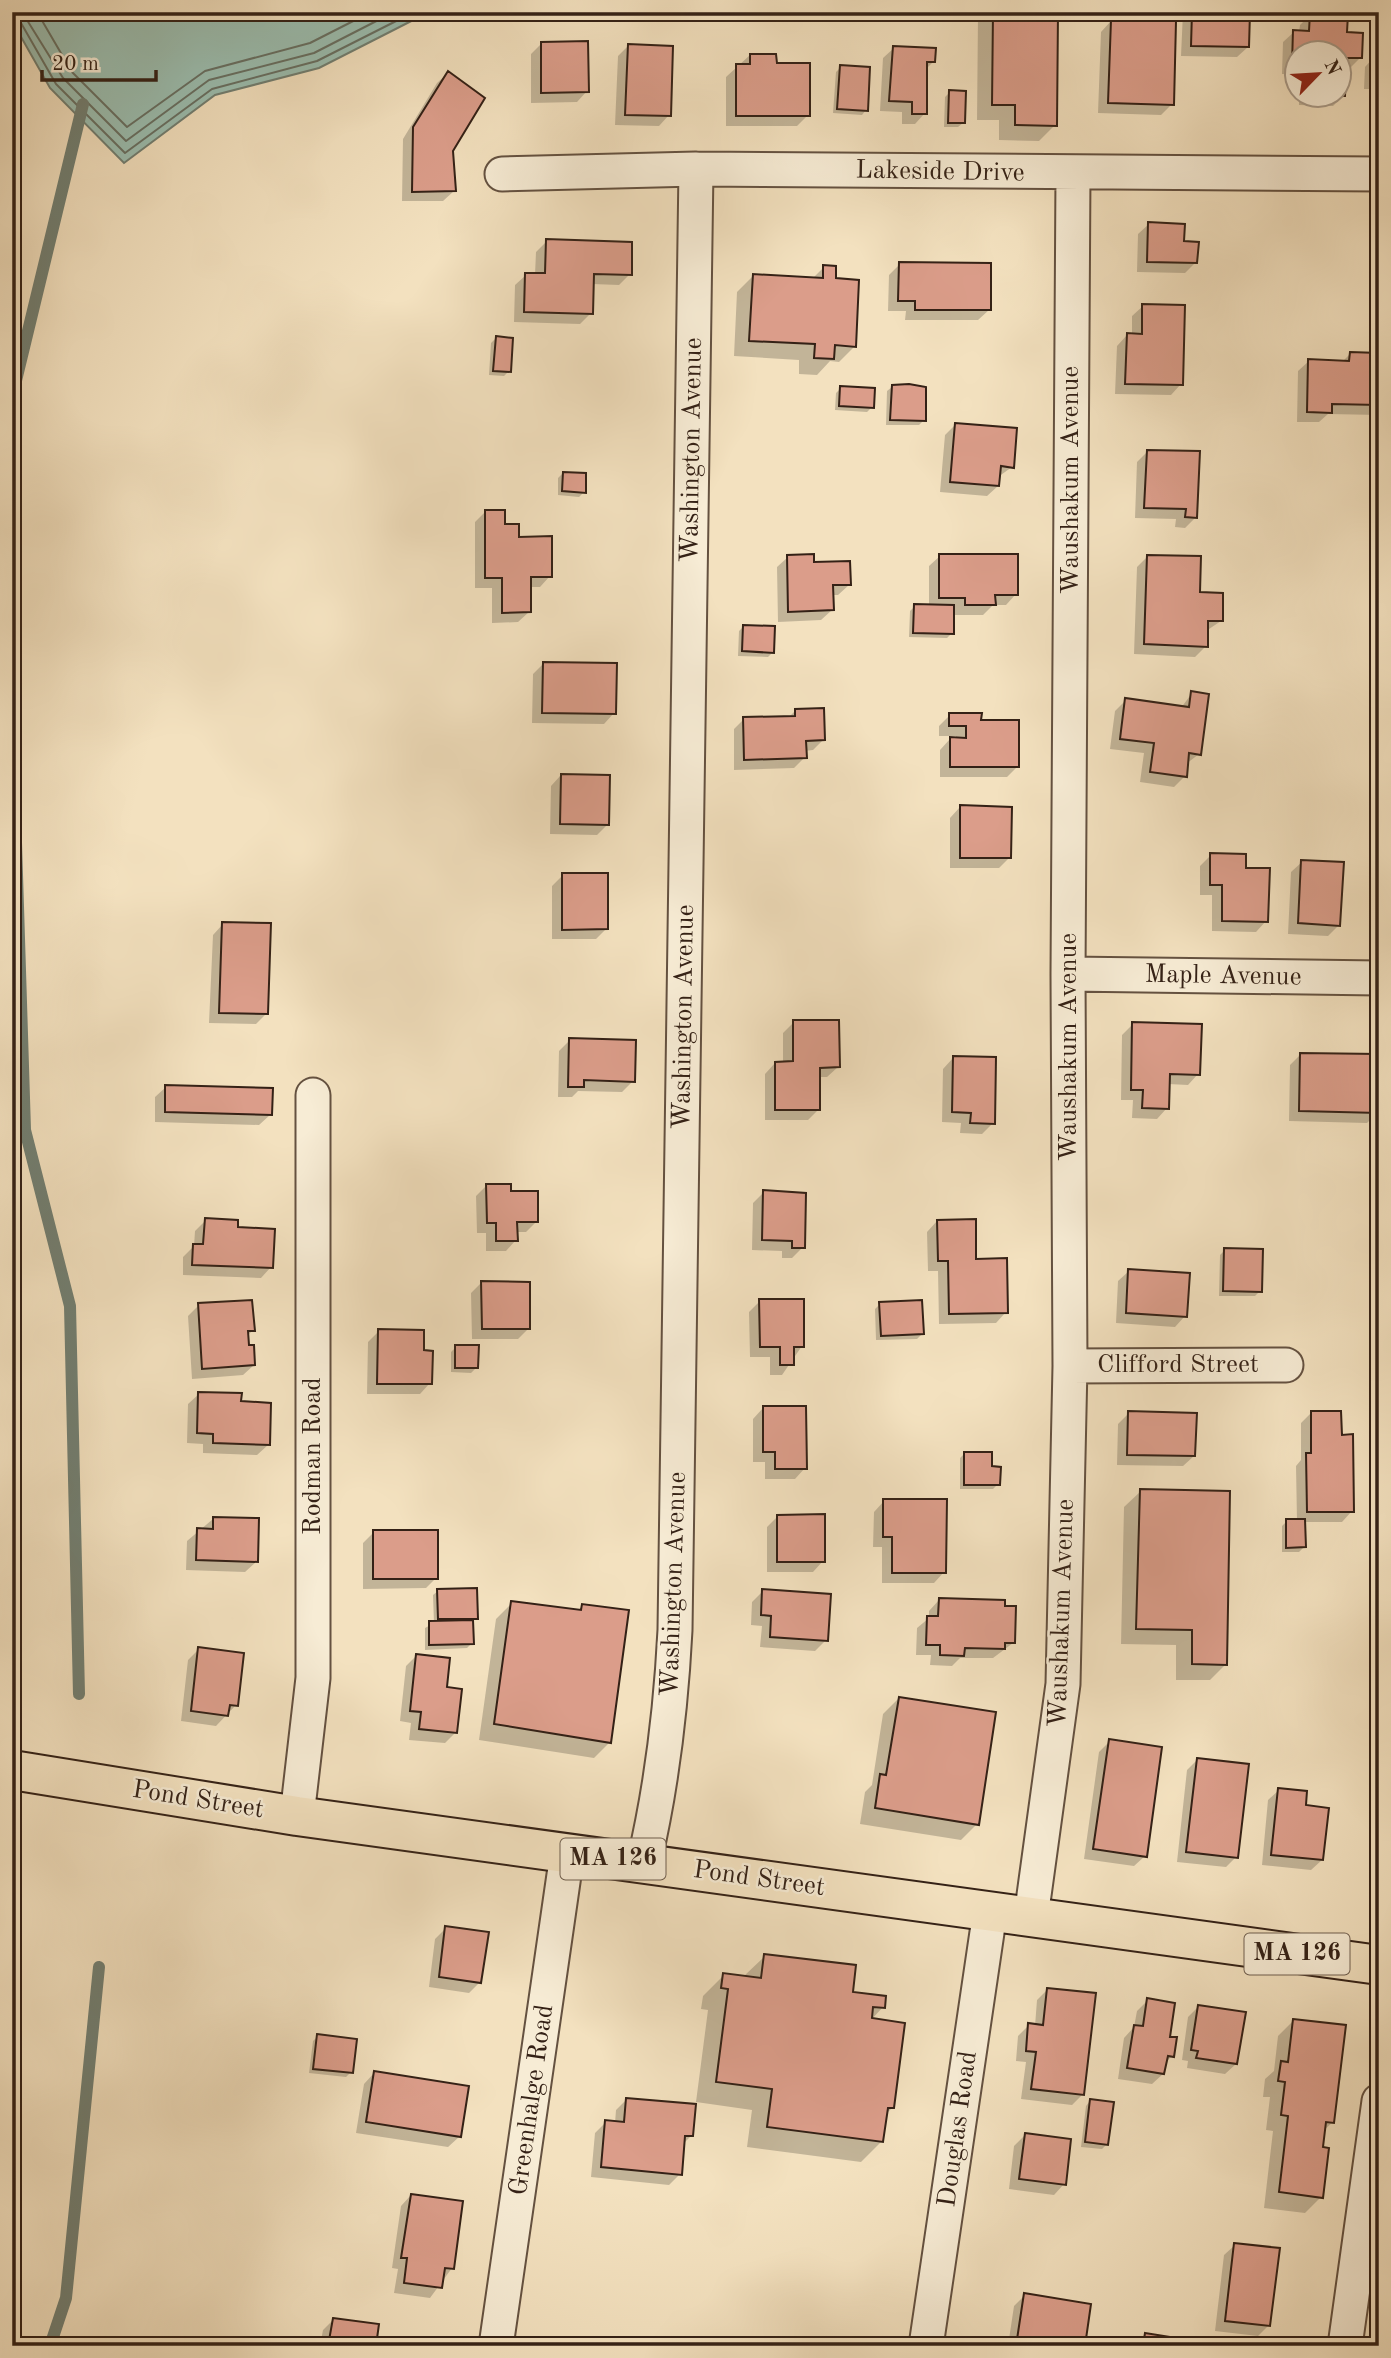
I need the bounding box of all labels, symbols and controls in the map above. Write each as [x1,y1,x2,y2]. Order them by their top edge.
scale bar [42,38,156,82]
north arrow [1282,38,1352,108]
text: 20 m [52,54,99,75]
text: N [1319,57,1343,79]
street label: Lakeside Drive [855,158,1025,186]
street label: Washington Avenue [677,337,707,563]
street label: Waushakum Avenue [1058,366,1084,594]
street label: Washington Avenue [669,904,699,1130]
street label: Waushakum Avenue [1056,933,1082,1161]
street label: Maple Avenue [1144,962,1302,990]
street label: Clifford Street [1097,1352,1259,1378]
street label: Rodman Road [300,1377,326,1535]
street label: Washington Avenue [657,1471,691,1697]
street label: Waushakum Avenue [1045,1498,1079,1728]
street label: Pond Street [130,1777,266,1823]
road number: MA 126 [560,1838,666,1880]
street label: Pond Street [691,1857,827,1901]
road number: MA 126 [1244,1934,1350,1975]
street label: Greenhalge Road [506,2003,558,2197]
street label: Douglas Road [934,2049,982,2209]

